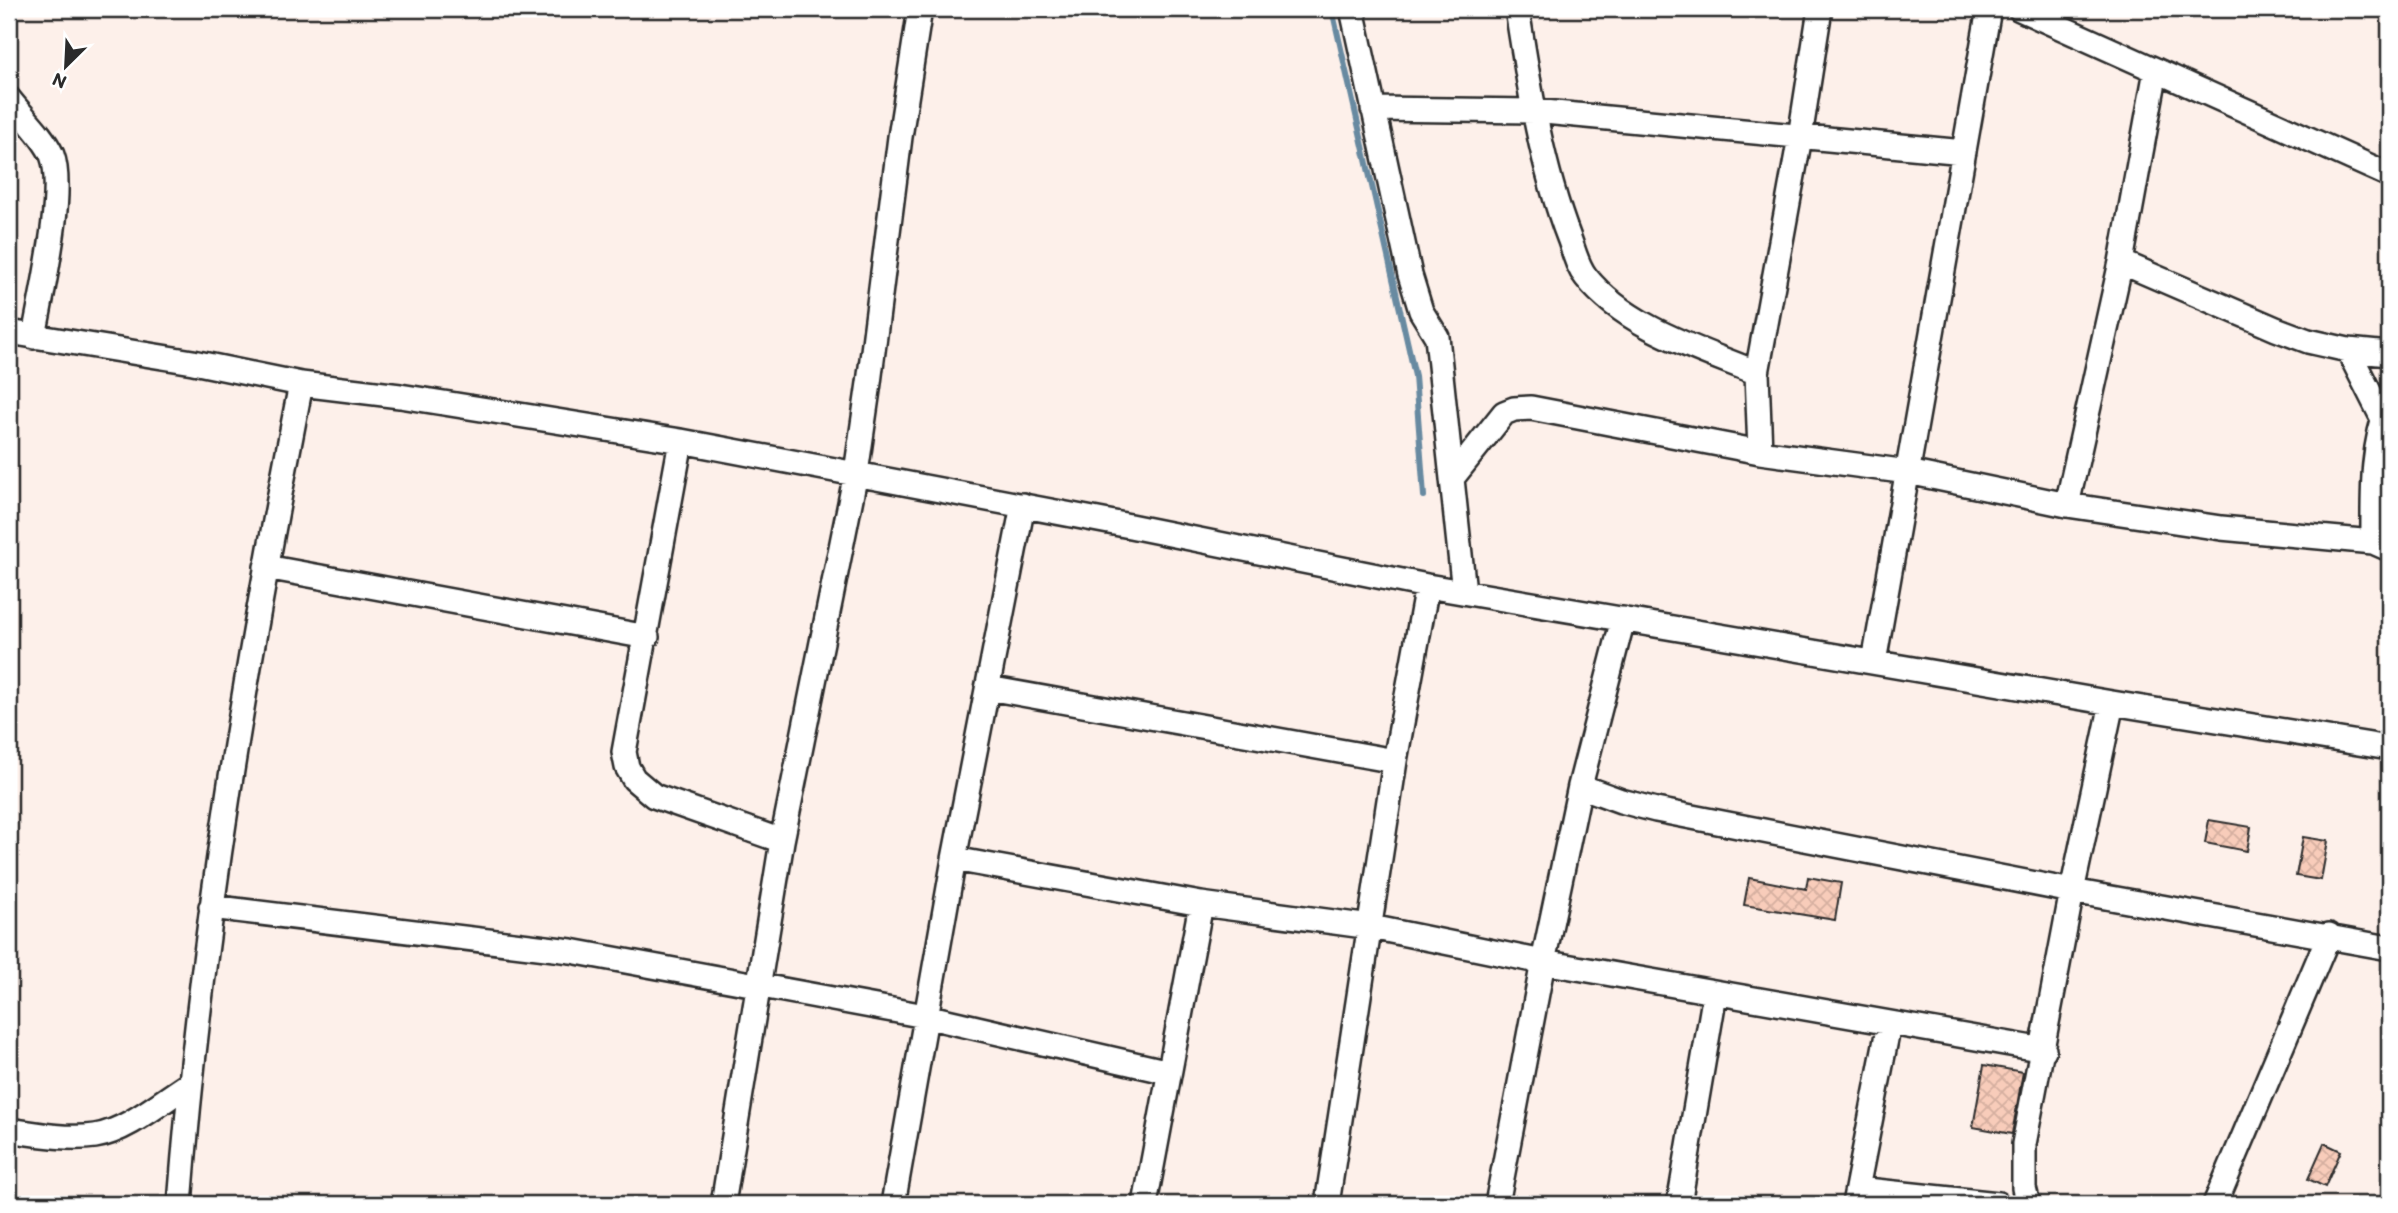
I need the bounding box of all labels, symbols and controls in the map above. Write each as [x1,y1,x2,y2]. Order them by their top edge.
north arrow [32,32,102,102]
text: N [49,68,70,94]

